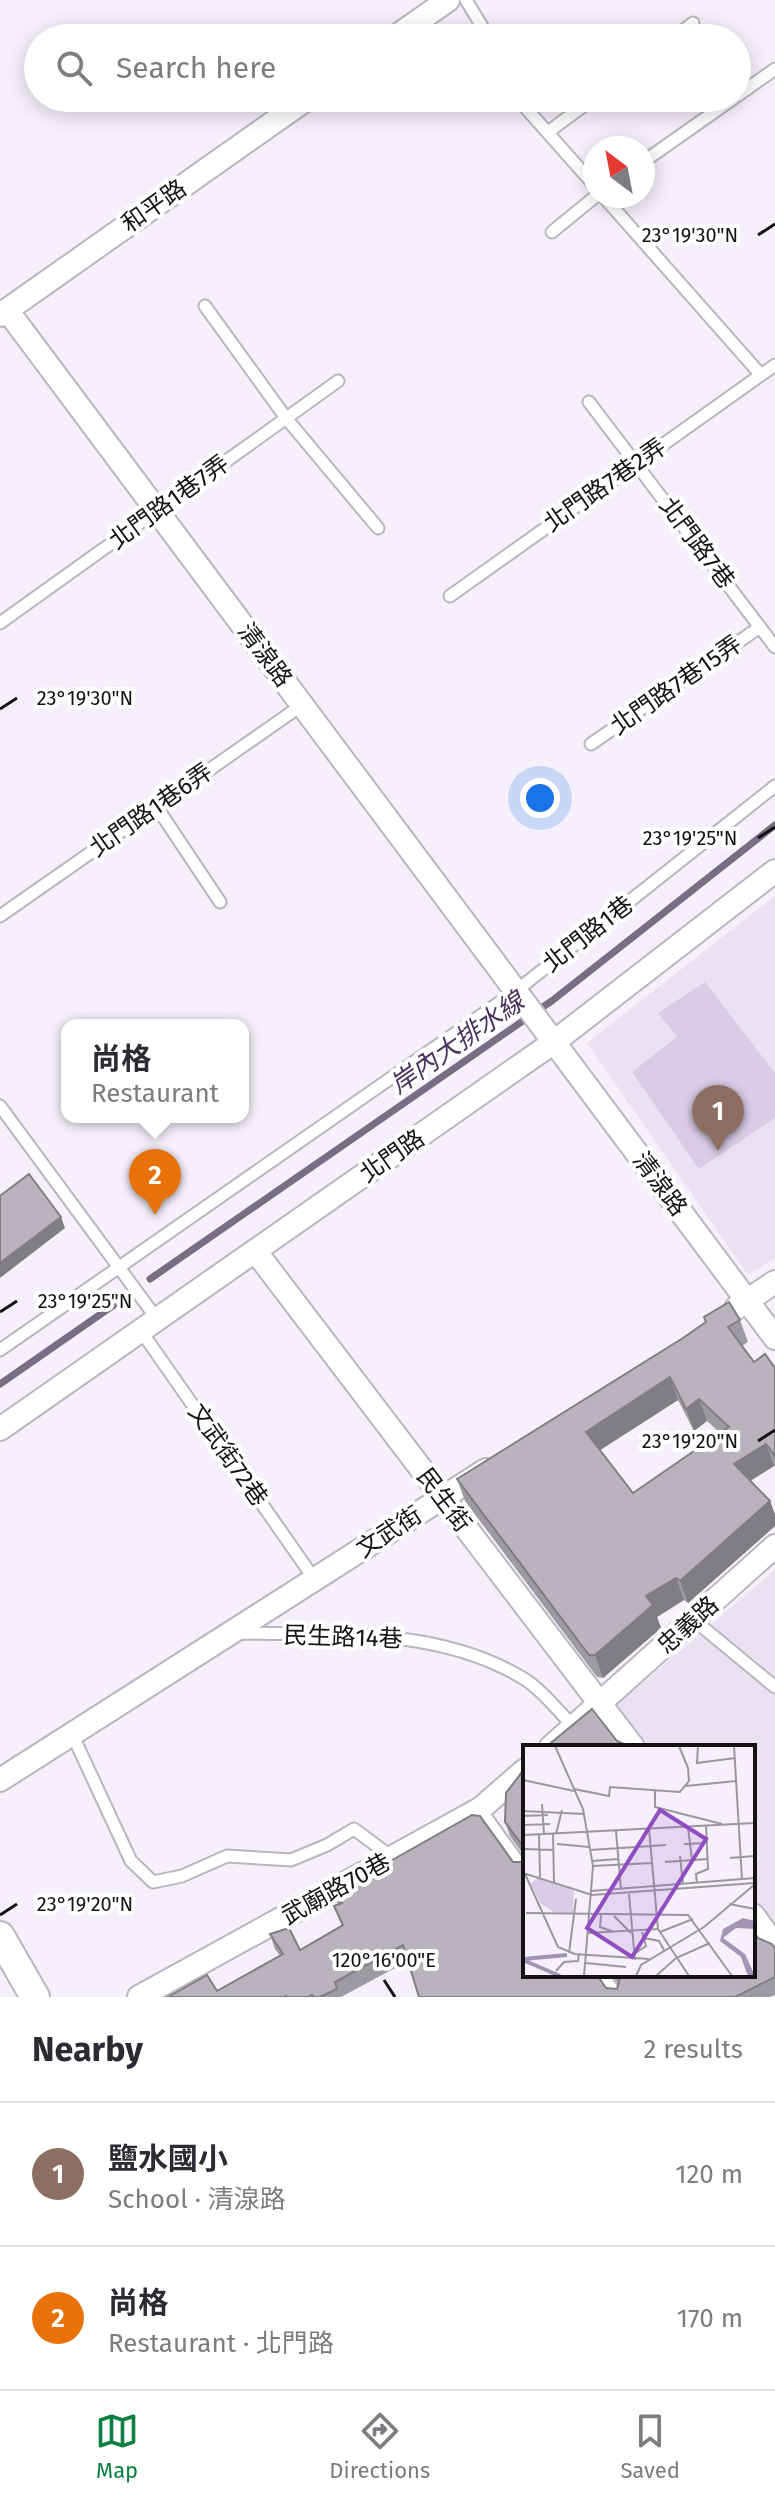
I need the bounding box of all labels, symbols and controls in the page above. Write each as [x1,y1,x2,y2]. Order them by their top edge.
search box [24,24,751,112]
icon: search [52,46,96,90]
text: Search here [116,50,276,86]
north arrow [583,136,655,208]
street label: 和平路 [116,174,192,238]
text: 23°19'30"N [642,223,738,247]
street label: 北門路7巷2弄 [539,433,671,537]
street label: 北門路1巷7弄 [104,449,234,555]
street label: 北門路7巷 [654,492,740,594]
street label: 清湶路 [232,618,298,692]
street label: 北門路7巷15弄 [605,630,747,740]
text: 23°19'30"N [37,686,133,710]
street label: 北門路1巷6弄 [84,757,218,863]
your location [520,778,560,818]
text: 23°19'25"N [643,826,737,850]
street label: 北門路1巷 [537,890,639,978]
water label: 岸內大排水線 [384,984,533,1101]
popup [61,1019,249,1123]
text: 尚格 [91,1041,151,1077]
text: Restaurant [91,1078,219,1109]
pin: 1 [692,1085,744,1151]
street label: 北門路 [354,1124,430,1188]
street label: 清湶路 [627,1147,693,1221]
pin: 2 [129,1149,181,1215]
text: 23°19'25"N [38,1289,132,1313]
street label: 文武街72巷 [183,1399,273,1511]
text: 23°19'20"N [642,1429,738,1453]
street label: 民生街 [411,1463,477,1537]
street label: 文武街 [351,1501,427,1563]
street label: 忠義路 [652,1591,724,1659]
street label: 民生路14巷 [283,1621,403,1653]
inset map [523,1745,755,1977]
street label: 武廟路70巷 [277,1848,395,1930]
text: 23°19'20"N [37,1892,133,1916]
text: 120°16'00"E [332,1948,436,1972]
text: Nearby [32,2029,143,2070]
text: 2 results [643,2034,743,2065]
text: 鹽水國小 [108,2141,228,2177]
text: 1 [52,2159,64,2190]
text: 120 m [675,2159,743,2190]
text: School · 清湶路 [108,2184,286,2215]
text: 尚格 [108,2285,168,2321]
text: 2 [51,2303,65,2334]
text: 170 m [677,2303,743,2334]
text: Restaurant · 北門路 [108,2328,334,2359]
tab: Map [95,2409,139,2484]
tab: Directions [329,2409,430,2484]
tab: Saved [620,2409,680,2484]

